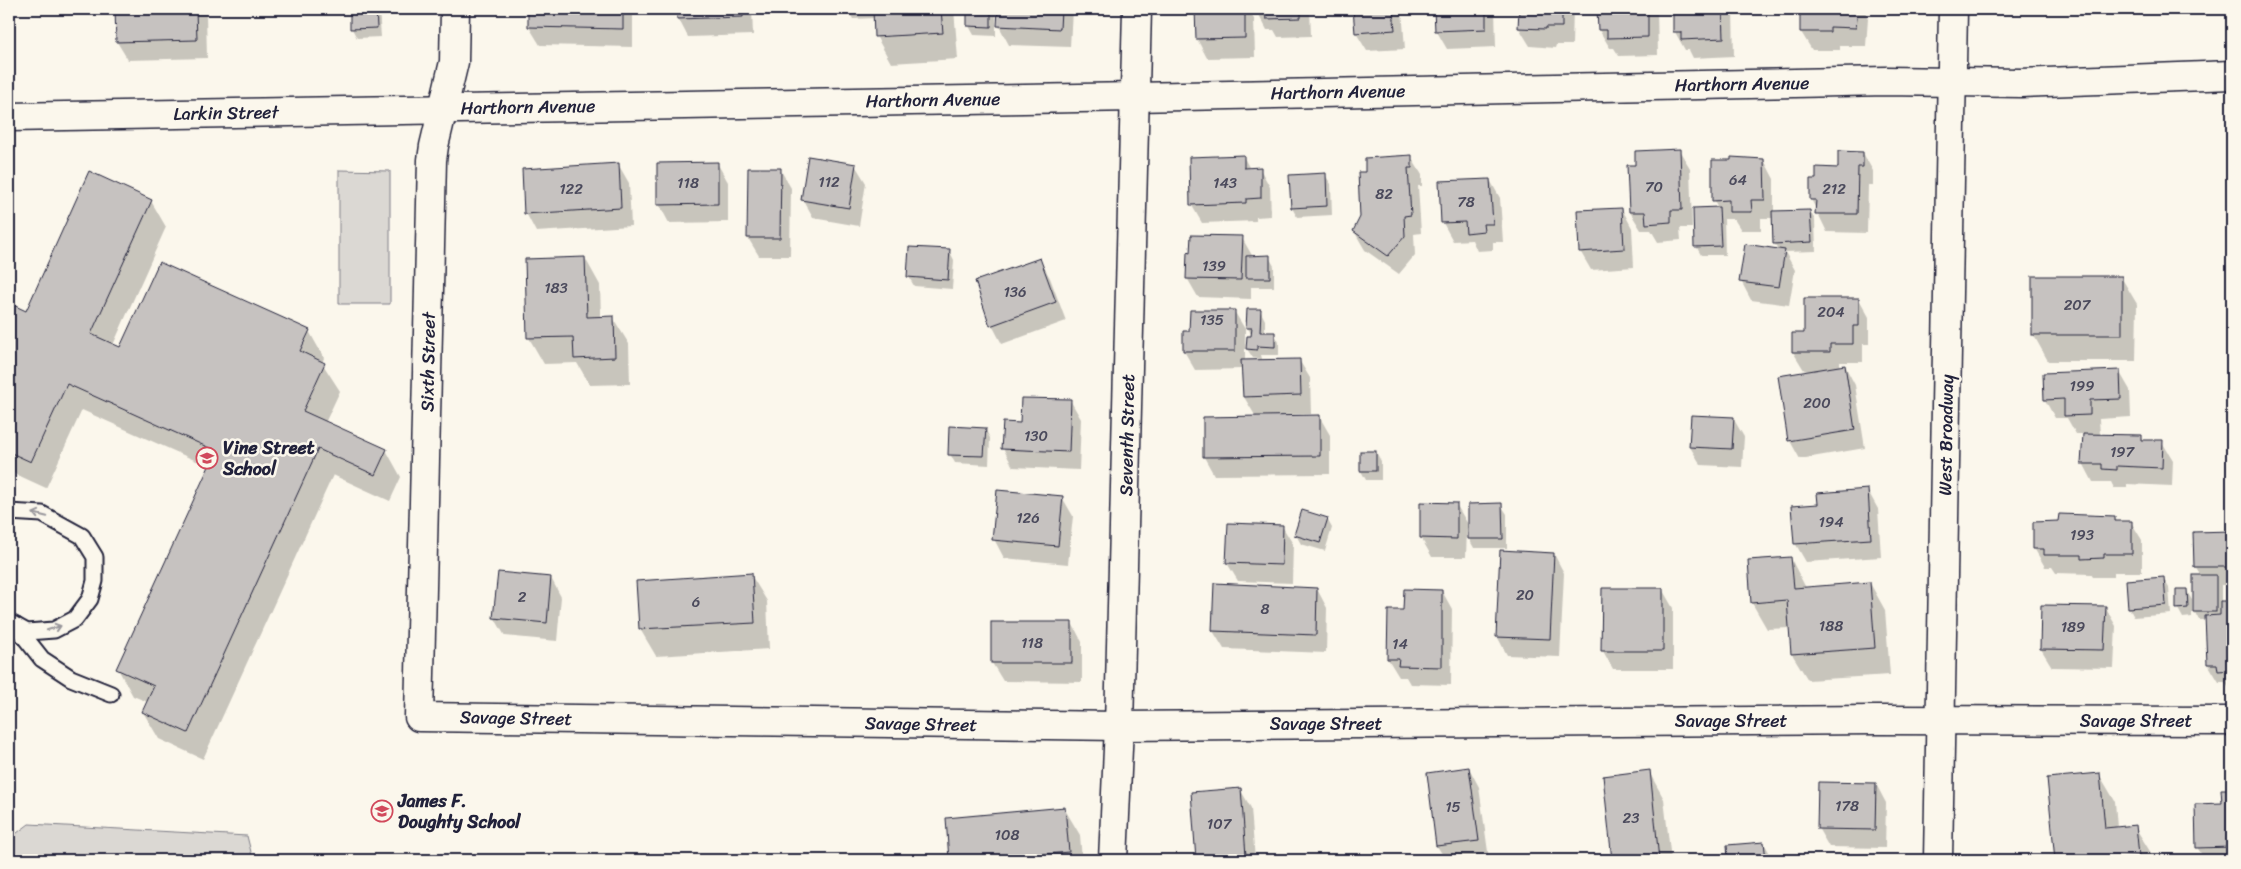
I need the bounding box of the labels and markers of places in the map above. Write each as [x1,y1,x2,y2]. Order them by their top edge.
place label: Vine Street School [222,432,315,485]
school or university icon: Vine Street School [195,446,219,470]
place label: James F. Doughty School [397,785,521,838]
school or university icon: James F. Doughty School [370,799,394,823]

